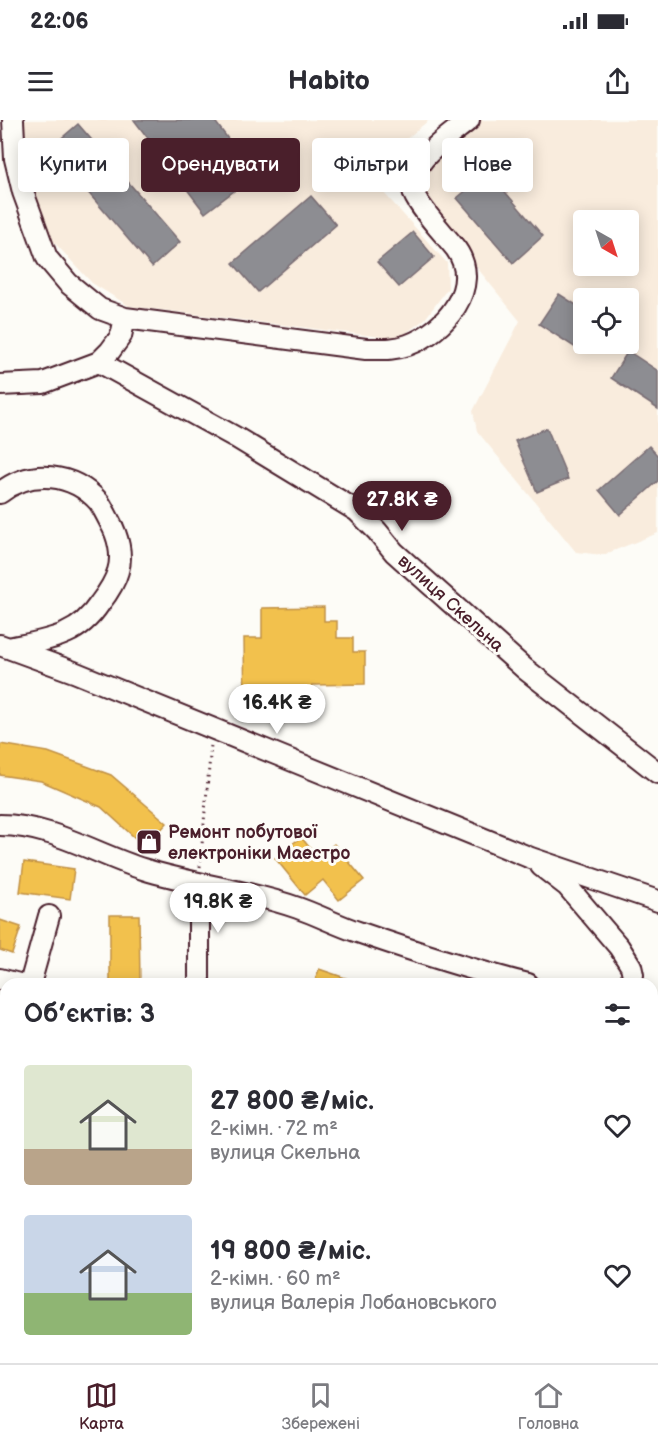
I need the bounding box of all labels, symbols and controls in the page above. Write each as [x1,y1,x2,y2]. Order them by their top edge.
text: 22:06 [30,8,89,35]
icon: menu [24,65,57,98]
text: Habito [288,65,370,97]
icon: share [601,65,634,98]
chip: Купити [18,138,129,192]
chip: Орендувати [141,138,300,192]
chip: Фільтри [312,138,430,192]
chip: Нове [442,138,533,192]
north arrow [573,210,639,276]
map controls [573,210,639,354]
button: locate [573,288,639,354]
pin: 27.8K ₴ [347,481,457,532]
text: 27.8K ₴ [366,488,438,512]
street label: вулиця Скельна [393,550,508,657]
pin: 16.4K ₴ [222,684,332,735]
text: 16.4K ₴ [242,691,312,715]
place label: Ремонт побутової електроніки Маестро [168,822,350,864]
shop icon: Ремонт побутової електроніки Маестро [134,827,164,857]
pin: 19.8K ₴ [163,883,273,934]
text: 19.8K ₴ [184,890,252,914]
icon: filters [601,998,634,1031]
text: Об’єктів: 3 [24,999,155,1030]
text: 27 800 ₴/міс. [210,1086,374,1117]
icon: home [72,1089,144,1161]
icon: heart [601,1109,634,1142]
text: 2-кімн. · 72 m² [210,1117,338,1141]
text: вулиця Скельна [210,1141,360,1165]
text: 19 800 ₴/міс. [210,1236,371,1267]
icon: home [72,1239,144,1311]
icon: heart [601,1259,634,1292]
text: 2-кімн. · 60 m² [210,1267,341,1291]
text: вулиця Валерія Лобановського [210,1291,497,1315]
tab: Карта [79,1379,124,1434]
tab: Збережені [282,1379,360,1434]
tab: Головна [518,1379,579,1434]

